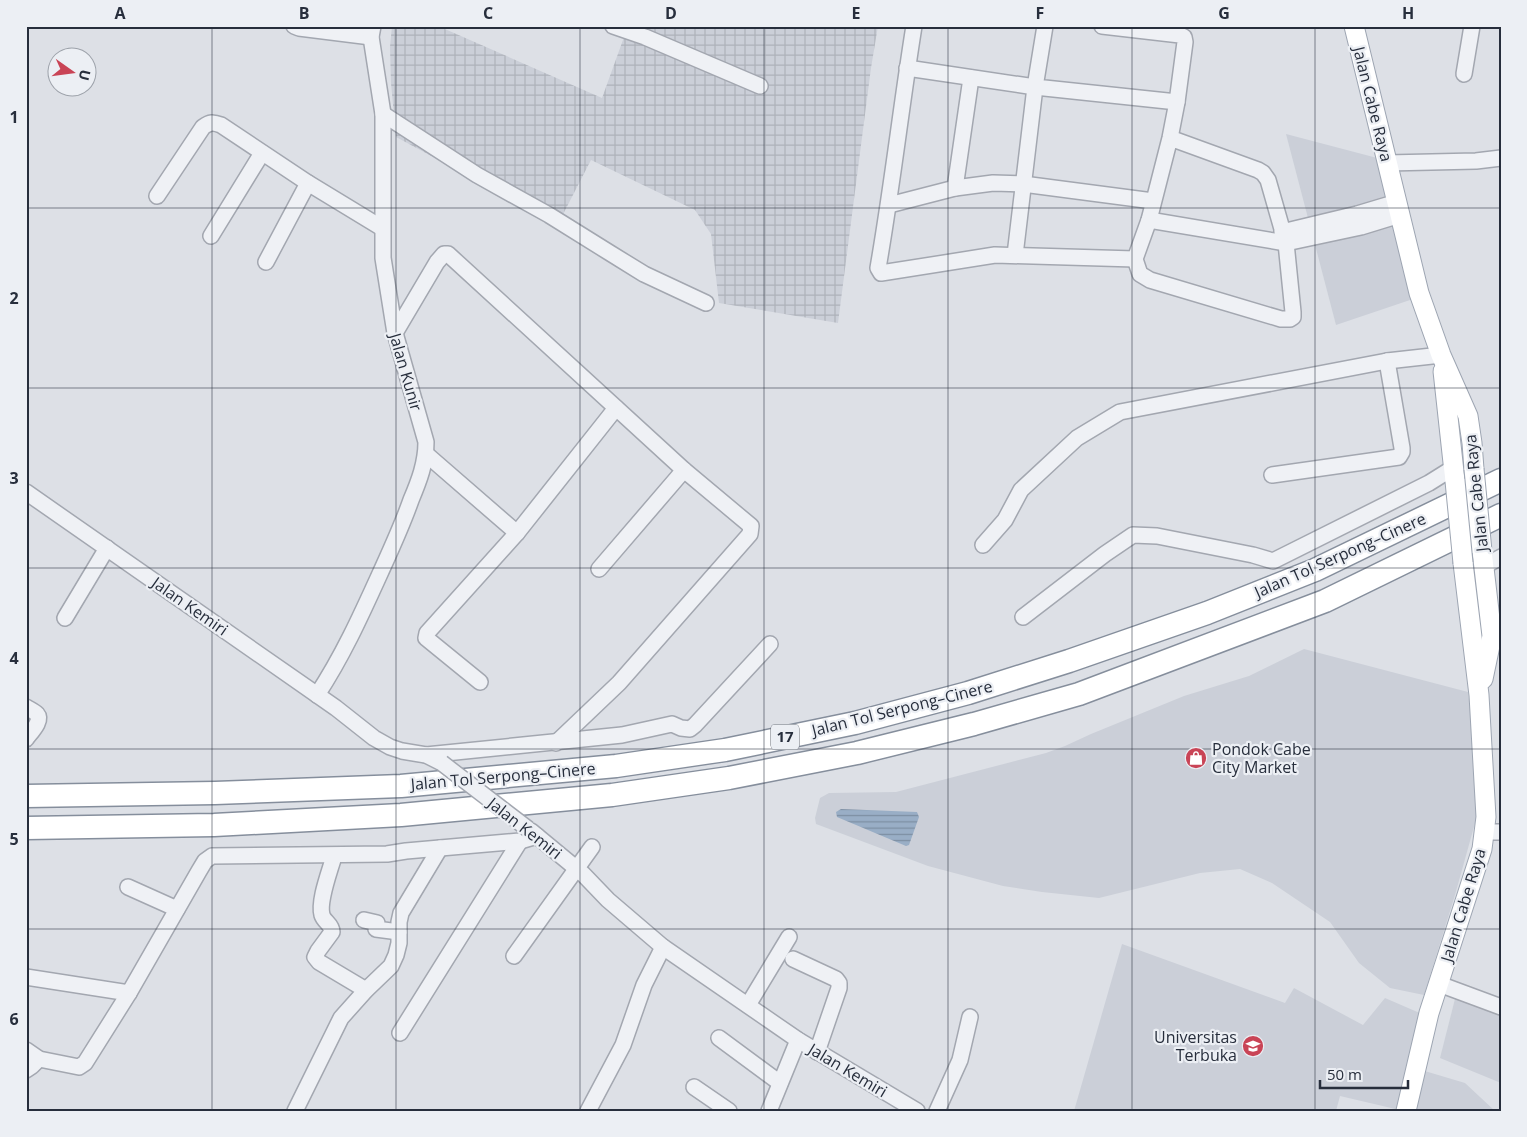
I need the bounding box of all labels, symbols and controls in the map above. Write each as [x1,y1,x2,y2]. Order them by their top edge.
text: A [114,2,126,24]
text: B [299,2,309,24]
text: C [483,2,493,24]
text: D [665,2,677,24]
text: E [852,2,861,24]
text: F [1036,2,1044,24]
text: G [1218,2,1230,24]
text: H [1402,2,1414,24]
street label: Jalan Cabe Raya [1348,42,1398,164]
north arrow [48,48,98,98]
text: U [75,68,96,83]
text: 1 [9,106,19,128]
text: 2 [9,287,19,309]
street label: Jalan Kunir [384,329,428,414]
street label: Jalan Cabe Raya [1459,433,1493,555]
text: 3 [9,467,19,489]
street label: Jalan Tol Serpong–Cinere [1249,507,1429,604]
street label: Jalan Kemiri [146,571,232,640]
text: 4 [9,647,19,669]
street label: Jalan Tol Serpong–Cinere [807,675,995,742]
road number: 17 [771,724,799,750]
place label: Pondok Cabe City Market [1212,738,1311,778]
shop icon: Pondok Cabe City Market [1184,746,1208,770]
street label: Jalan Tol Serpong–Cinere [408,757,596,795]
street label: Jalan Kemiri [482,791,567,864]
text: 5 [9,828,19,850]
street label: Jalan Cabe Raya [1435,846,1491,966]
text: 6 [9,1008,19,1030]
place label: Universitas Terbuka [1154,1026,1237,1066]
school or university icon: Universitas Terbuka [1241,1034,1265,1058]
street label: Jalan Kemiri [803,1037,892,1102]
scale bar [1320,1057,1407,1089]
text: 50 m [1327,1064,1362,1084]

